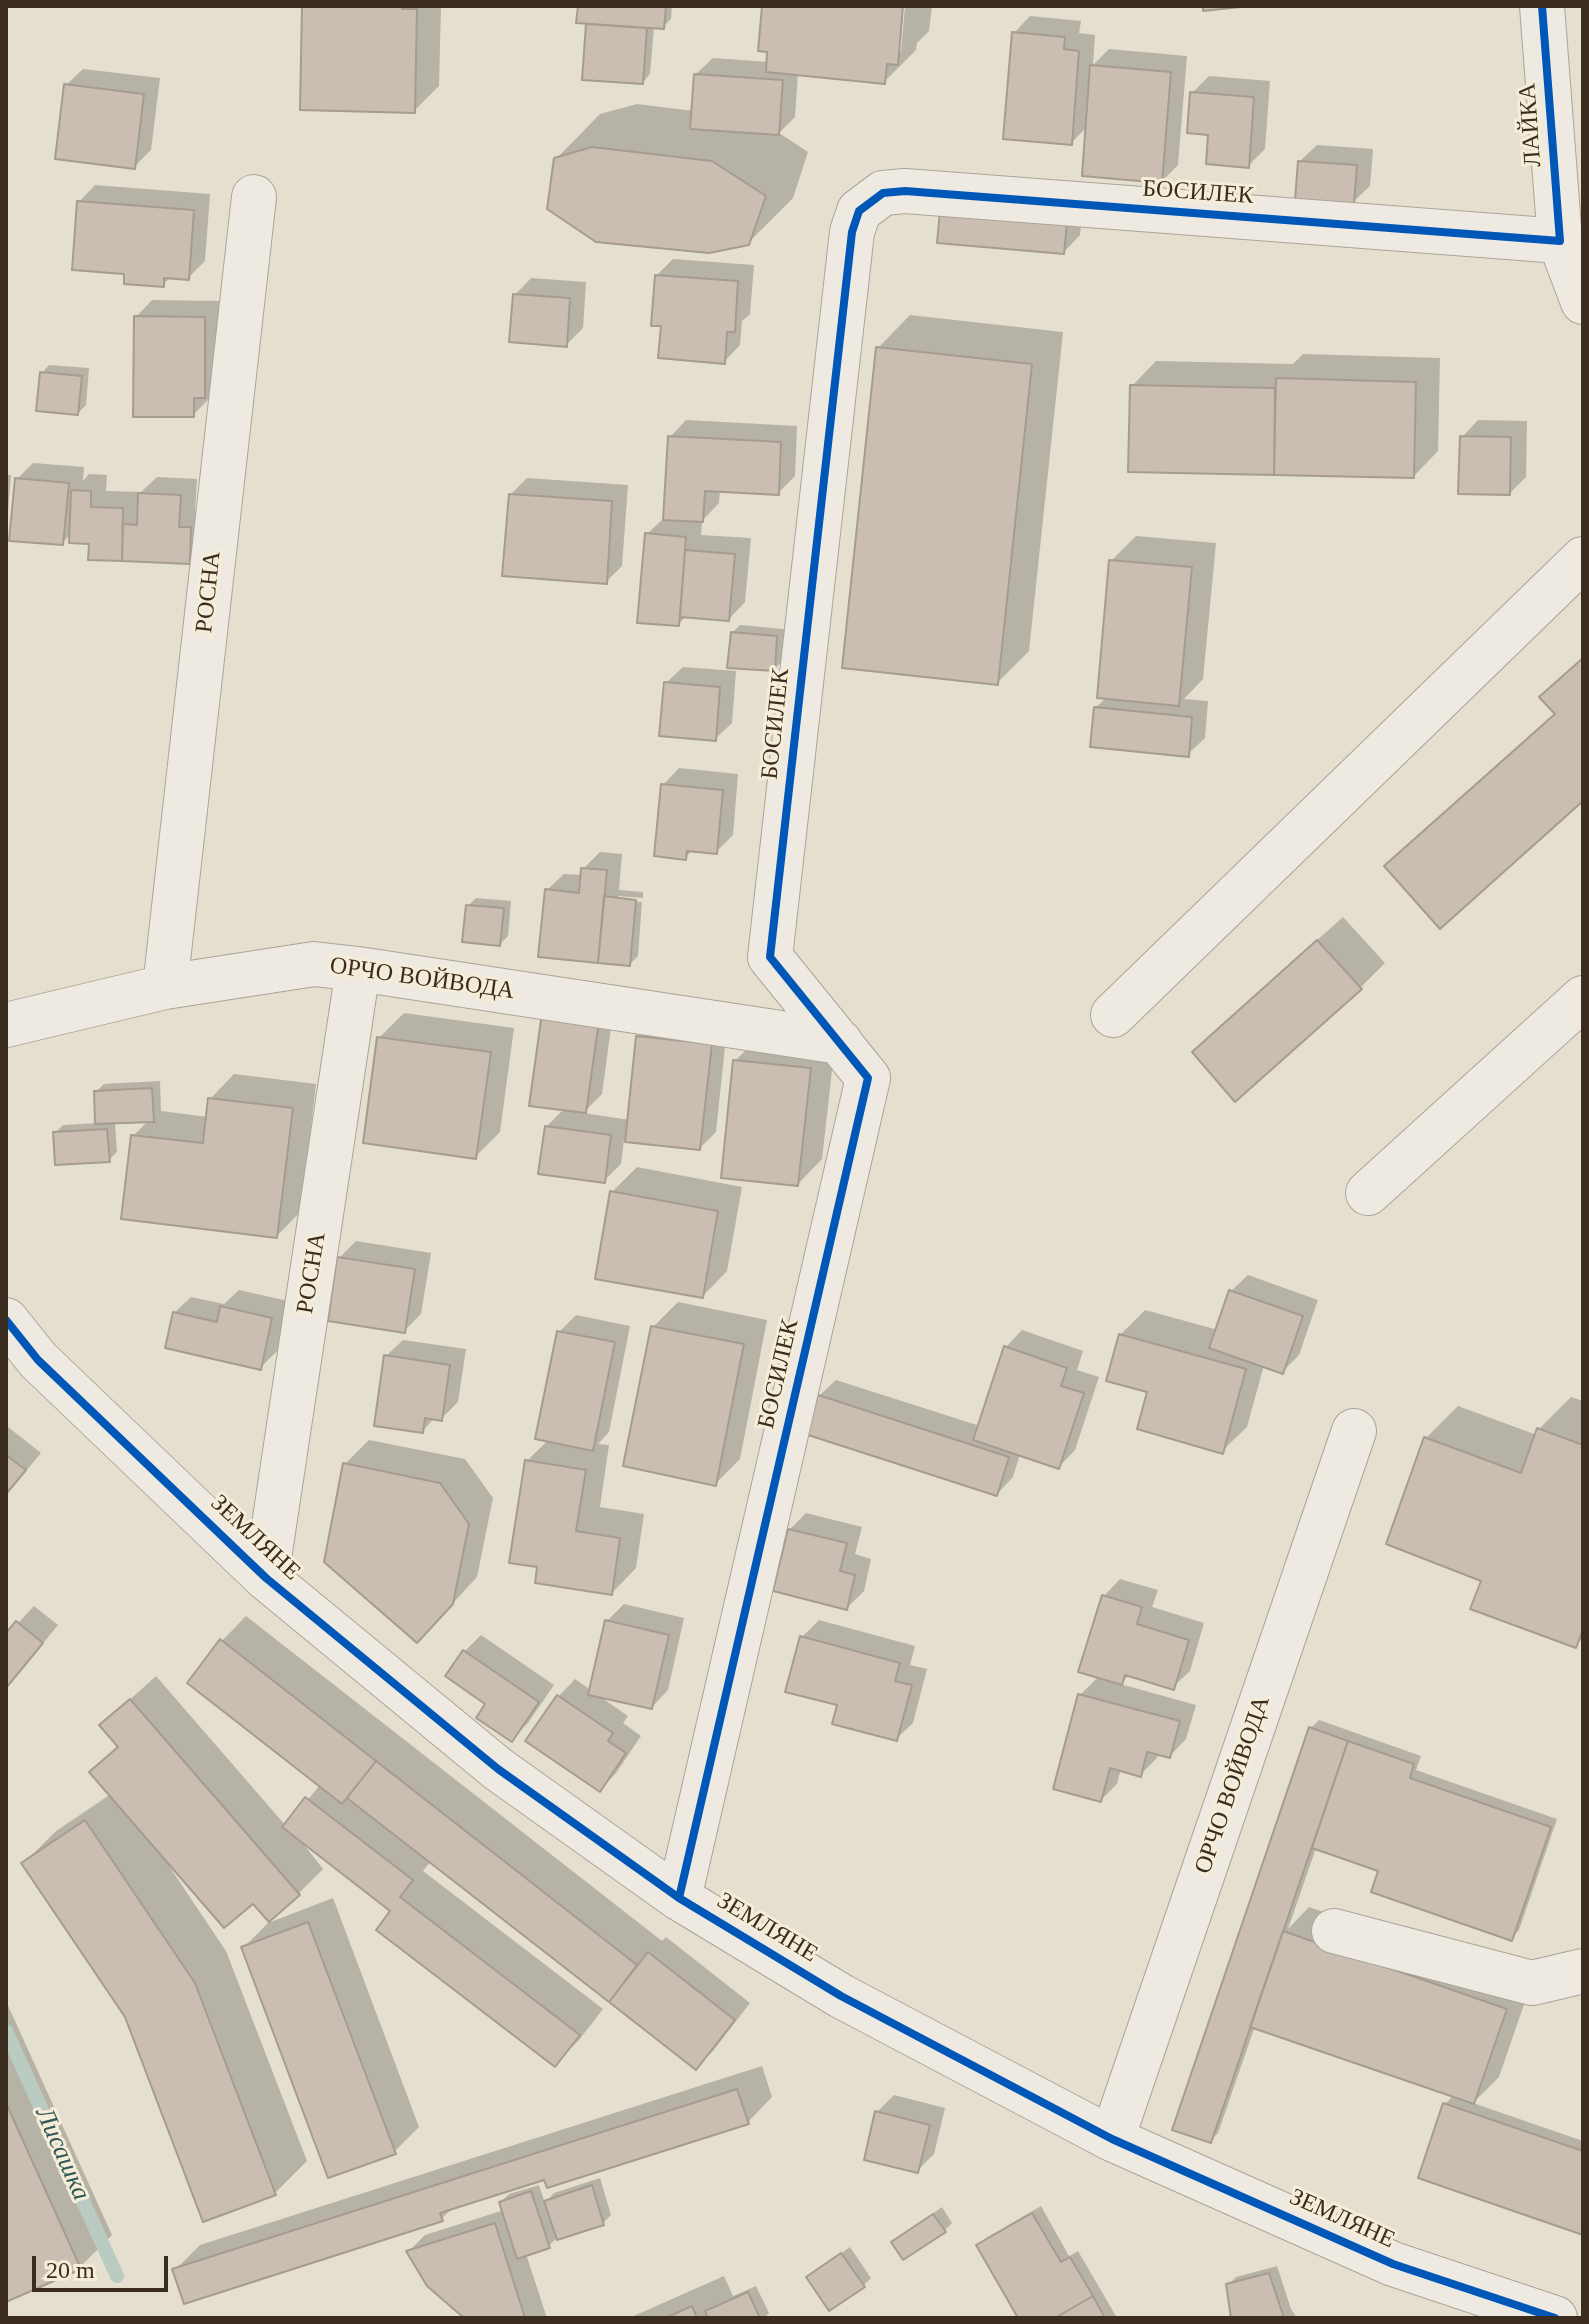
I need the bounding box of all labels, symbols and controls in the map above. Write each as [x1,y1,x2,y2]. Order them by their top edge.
street label: ЛАЙКА [1514,82,1548,168]
street label: БОСИЛЕК [1141,175,1255,211]
street label: РОСНА [190,550,228,634]
street label: БОСИЛЕК [756,667,796,781]
street label: ОРЧО ВОЙВОДА [328,952,516,1006]
street label: РОСНА [291,1230,333,1316]
street label: БОСИЛЕК [752,1316,806,1432]
street label: ЗЕМЛЯНЕ [204,1489,306,1587]
street label: ОРЧО ВОЙВОДА [1189,1692,1277,1878]
street label: ЗЕМЛЯНЕ [711,1887,823,1969]
water label: Лисашка [28,2103,96,2205]
street label: ЗЕМЛЯНЕ [1285,2183,1399,2255]
scale bar [36,2240,172,2290]
text: 20 m [46,2257,95,2283]

